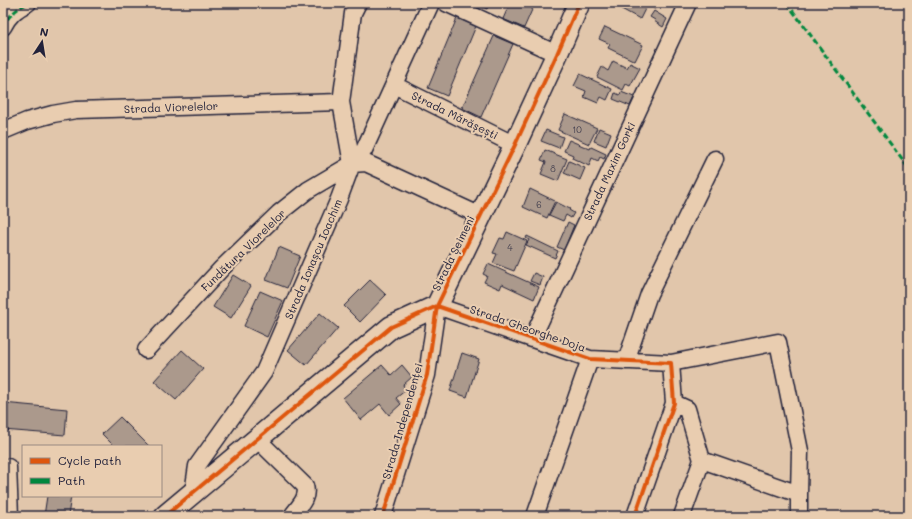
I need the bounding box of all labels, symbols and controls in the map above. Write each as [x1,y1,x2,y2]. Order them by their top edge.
north arrow [22,22,62,62]
text: N [39,24,50,40]
street label: Strada Mărășești [409,88,501,142]
street label: Strada Viorelelor [124,98,218,116]
street label: Strada Maxim Gorki [580,119,638,223]
house number: 10 [572,124,582,135]
house number: 8 [550,163,556,174]
street label: Strada Ionașcu Ioachim [281,197,345,321]
house number: 6 [536,199,542,210]
street label: Fundătura Viorelelor [197,206,289,294]
street label: Strada Șeimeni [428,213,479,294]
house number: 4 [507,242,513,253]
street label: Strada Gheorghe Doja [468,301,588,355]
street label: Strada Independenței [378,361,426,481]
legend [22,445,162,497]
text: Cycle path [58,452,121,468]
text: Path [58,472,85,488]

